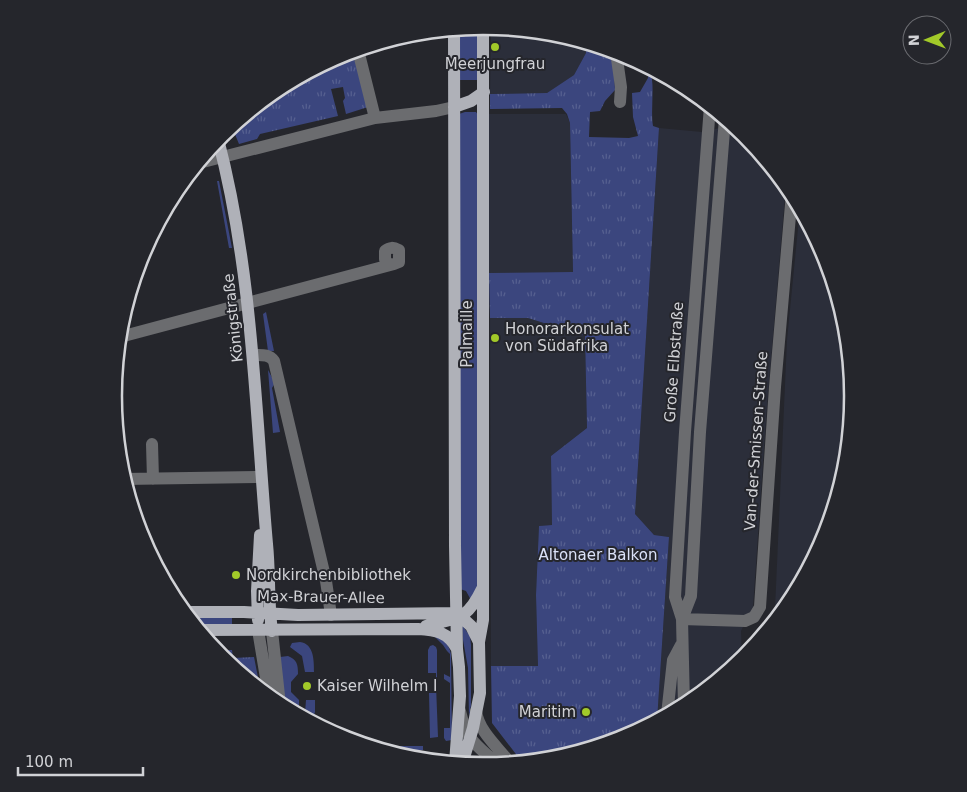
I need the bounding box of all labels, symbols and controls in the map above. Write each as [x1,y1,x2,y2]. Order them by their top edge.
north arrow [902,15,952,65]
text: N [906,34,922,46]
marker: Meerjungfrau [489,41,501,53]
place label: Meerjungfrau [445,55,545,73]
street label: Königstraße [219,273,247,363]
street label: Palmaille [458,300,476,368]
street label: Große Elbstraße [661,301,687,423]
place label: Honorarkonsulat von Südafrika [505,320,629,355]
marker: Honorarkonsulat von Südafrika [489,332,501,344]
street label: Van-der-Smissen-Straße [741,351,771,531]
park label: Altonaer Balkon [539,546,657,564]
place label: Nordkirchenbibliothek [246,566,411,584]
marker: Nordkirchenbibliothek [230,569,242,581]
street label: Max-Brauer-Allee [257,587,385,607]
place label: Kaiser Wilhelm I [317,677,437,695]
marker: Kaiser Wilhelm I [301,680,313,692]
place label: Maritim [519,703,576,721]
marker: Maritim [580,706,592,718]
scale bar [18,744,142,776]
text: 100 m [25,753,73,771]

